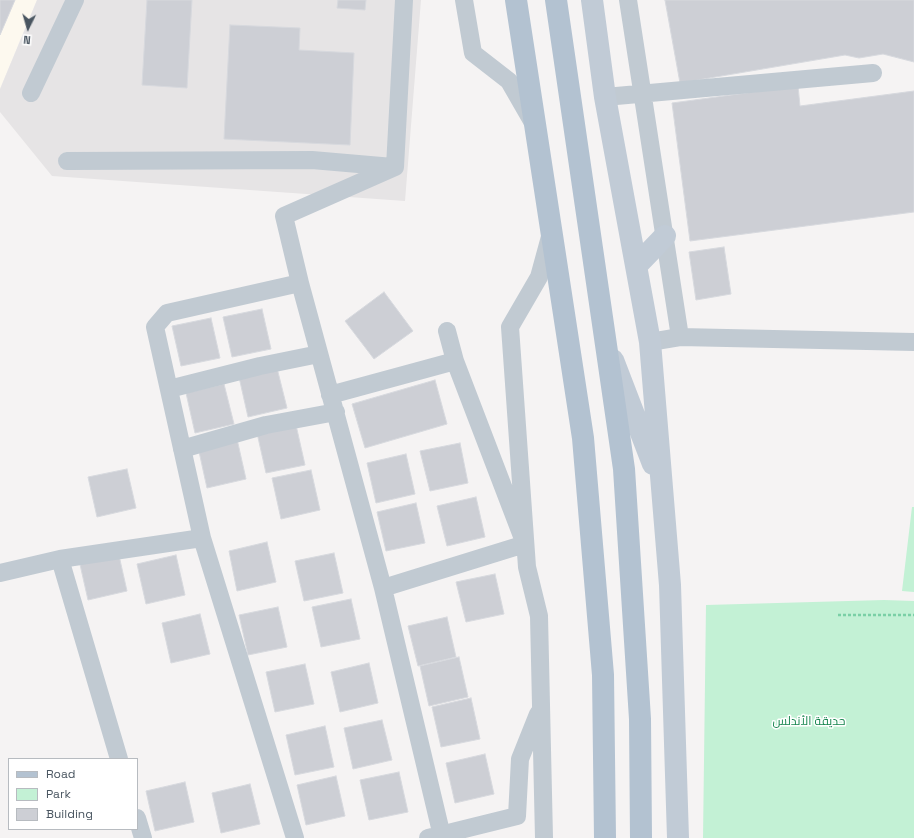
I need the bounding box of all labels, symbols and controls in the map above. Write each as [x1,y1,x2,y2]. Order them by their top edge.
north arrow [8,8,48,48]
text: N [23,33,31,47]
park label: حديقة الأندلس [773,715,845,729]
legend [8,758,138,830]
text: Road [46,766,75,782]
text: Park [46,786,71,802]
text: Building [46,806,93,822]

